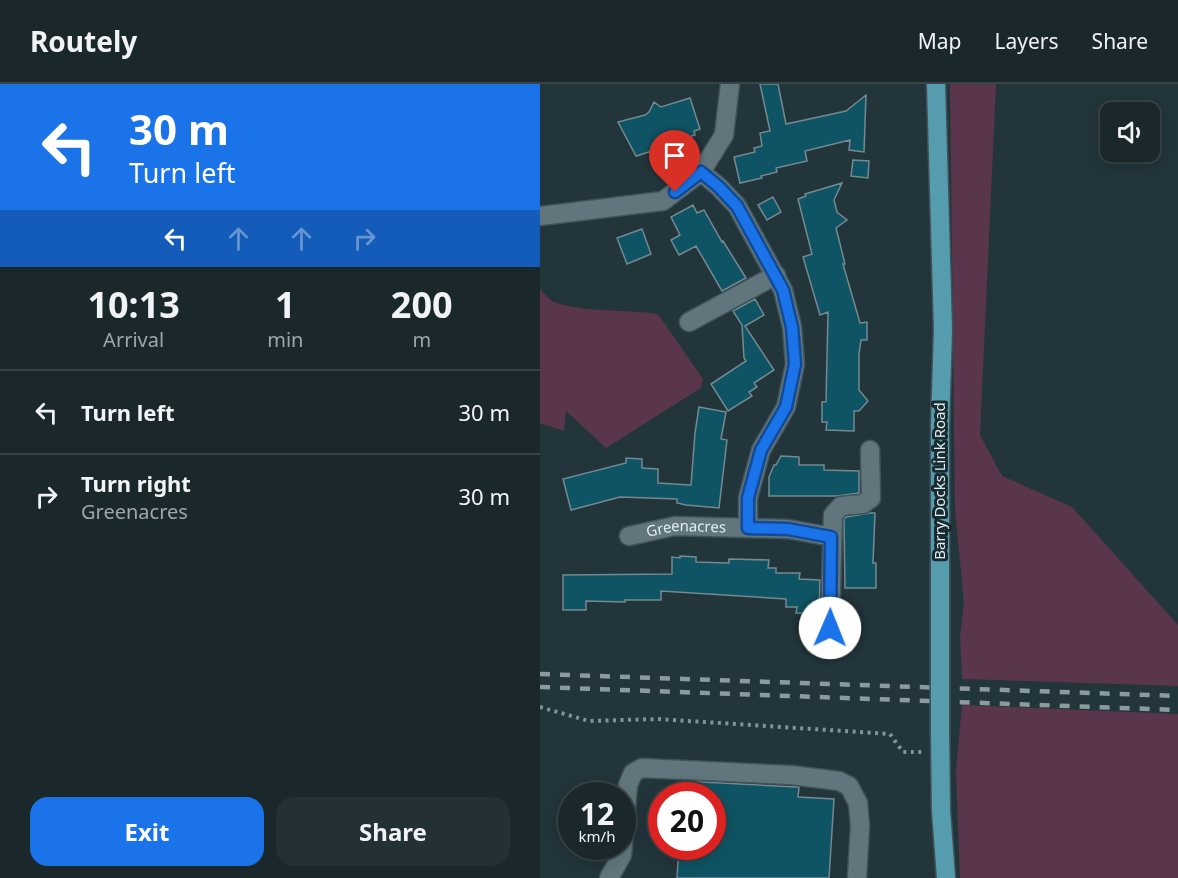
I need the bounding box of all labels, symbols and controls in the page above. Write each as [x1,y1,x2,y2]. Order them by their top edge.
text: Routely [30,22,137,60]
text: Map [918,27,962,55]
text: Layers [995,27,1059,55]
text: Share [1092,27,1148,55]
text: 30 m [129,100,229,157]
map controls [1100,102,1160,162]
button: sound [1100,102,1160,162]
icon: left [30,108,108,186]
pin [649,130,700,192]
icon: arrive [658,139,691,172]
text: Turn left [129,154,235,191]
icon: left [159,222,192,255]
icon: ahead [222,222,255,255]
icon: ahead [285,222,318,255]
icon: right [348,222,381,255]
text: 10:13 [87,280,180,329]
text: 1 [275,280,296,329]
text: 200 [391,280,453,329]
text: Arrival [103,326,164,353]
text: min [267,326,303,353]
text: m [412,326,431,353]
icon: left [30,396,63,429]
text: Turn left [81,397,175,427]
text: 30 m [459,397,510,427]
street label: Barry Docks Link Road [929,402,949,560]
text: Turn right [81,468,191,498]
icon: right [30,480,63,513]
text: 30 m [459,481,510,511]
text: Greenacres [81,498,188,525]
street label: Greenacres [644,515,726,541]
position arrow [798,596,862,660]
speed limit sign: 20 [648,782,726,860]
text: 12 [580,793,614,834]
button: Exit [30,797,264,866]
button: Share [276,797,510,866]
text: km/h [579,826,615,846]

